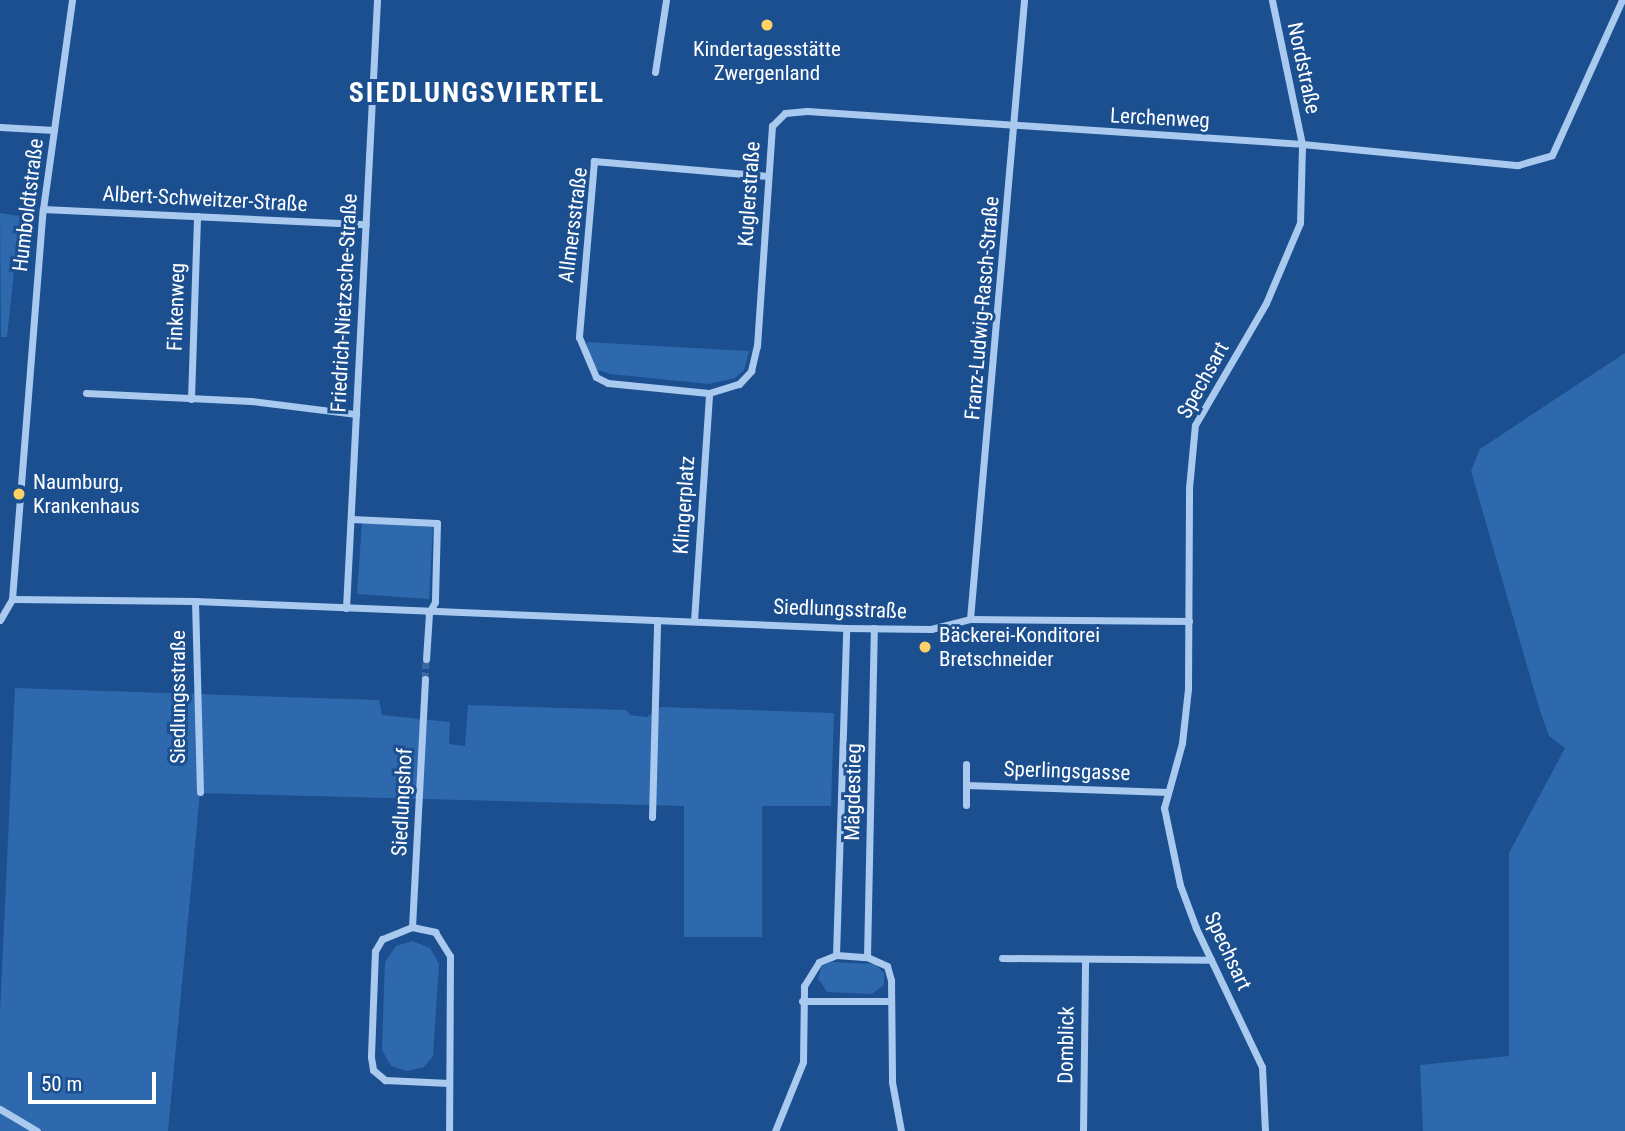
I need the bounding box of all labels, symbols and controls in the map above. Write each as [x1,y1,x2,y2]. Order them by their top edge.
marker: Kindertagesstätte Zwergenland [759,17,775,33]
street label: Nordstraße [1282,20,1326,116]
place label: Kindertagesstätte Zwergenland [693,36,841,86]
district label: SIEDLUNGSVIERTEL [351,76,603,110]
street label: Lerchenweg [1110,103,1210,133]
street label: Humboldtstraße [7,137,49,273]
street label: Kuglerstraße [733,141,765,247]
street label: Allmersstraße [553,166,593,284]
street label: Albert-Schweitzer-Straße [102,181,308,217]
street label: Friedrich-Nietzsche-Straße [326,193,362,413]
street label: Franz-Ludwig-Rasch-Straße [960,195,1004,421]
street label: Finkenweg [162,262,190,352]
street label: Spechsart [1172,337,1234,423]
street label: Klingerplatz [668,455,700,555]
place label: Naumburg, Krankenhaus [33,469,140,519]
marker: Naumburg, Krankenhaus [11,486,27,502]
street label: Siedlungsstraße [773,594,907,624]
place label: Bäckerei-Konditorei Bretschneider [939,622,1100,672]
street label: Siedlungsstraße [165,630,191,764]
marker: Bäckerei-Konditorei Bretschneider [917,639,933,655]
street label: Mägdestieg [840,743,866,841]
street label: Siedlungshof [387,747,417,857]
street label: Sperlingsgasse [1003,756,1131,786]
street label: Spechsart [1199,908,1257,994]
street label: Domblick [1053,1006,1079,1084]
scale bar [32,1058,159,1102]
text: 50 m [41,1072,82,1096]

